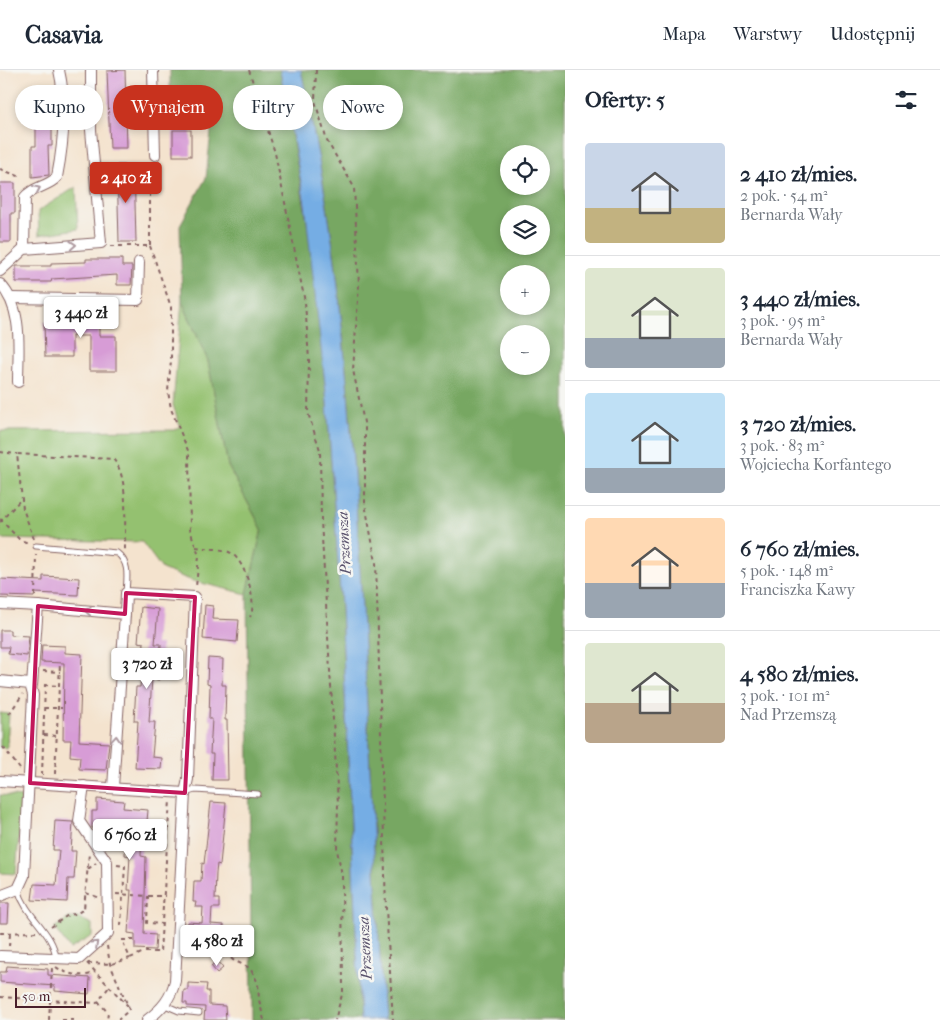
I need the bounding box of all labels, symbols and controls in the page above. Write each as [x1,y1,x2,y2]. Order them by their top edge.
text: Casavia [25,21,102,49]
text: Mapa [663,24,706,45]
text: Warstwy [734,24,802,45]
text: Udostępnij [830,24,915,45]
chip: Kupno [15,85,103,130]
chip: Wynajem [113,85,223,130]
chip: Filtry [233,85,313,130]
chip: Nowe [323,85,403,130]
icon: filters [892,86,920,114]
text: Oferty: 5 [585,88,665,112]
map controls [500,145,550,375]
button: locate [500,145,550,195]
pin: 2 410 zł [74,162,178,204]
text: 2 410 zł/mies. [740,162,857,186]
icon: home [625,163,685,223]
text: 2 410 zł [101,168,151,187]
one-way arrow [31,185,40,195]
text: 2 pok. · 54 m² [740,186,828,205]
button: layers [500,205,550,255]
text: Bernarda Wały [740,205,843,224]
one-way arrow [69,239,77,250]
button: + [500,265,550,315]
text: 3 440 zł/mies. [740,287,860,311]
icon: home [625,288,685,348]
pin: 3 440 zł [29,296,133,339]
text: 3 440 zł [55,303,107,322]
text: 3 pok. · 95 m² [740,311,825,330]
button: − [500,325,550,375]
text: Bernarda Wały [740,330,843,349]
text: 3 720 zł/mies. [740,412,856,436]
icon: home [625,413,685,473]
text: 3 pok. · 83 m² [740,436,824,455]
text: Wojciecha Korfantego [740,455,891,474]
water label: Przemsza [333,511,355,576]
text: 6 760 zł/mies. [740,537,859,561]
icon: home [625,538,685,598]
text: 5 pok. · 148 m² [740,561,833,580]
text: Franciszka Kawy [740,580,855,599]
one-way arrow [84,605,92,616]
pin: 3 720 zł [95,648,199,690]
text: 3 720 zł [122,654,172,673]
text: 4 580 zł/mies. [740,662,859,686]
icon: home [625,663,685,723]
text: 3 pok. · 101 m² [740,686,830,705]
text: Nad Przemszą [740,705,836,724]
one-way arrow [111,734,122,742]
pin: 6 760 zł [78,818,182,861]
text: 6 760 zł [104,825,156,844]
water label: Przemsza [354,916,376,981]
pin: 4 580 zł [165,924,269,967]
text: 4 580 zł [191,931,243,950]
one-way arrow [90,941,99,950]
scale bar [15,985,86,1008]
text: 50 m [22,988,50,1005]

